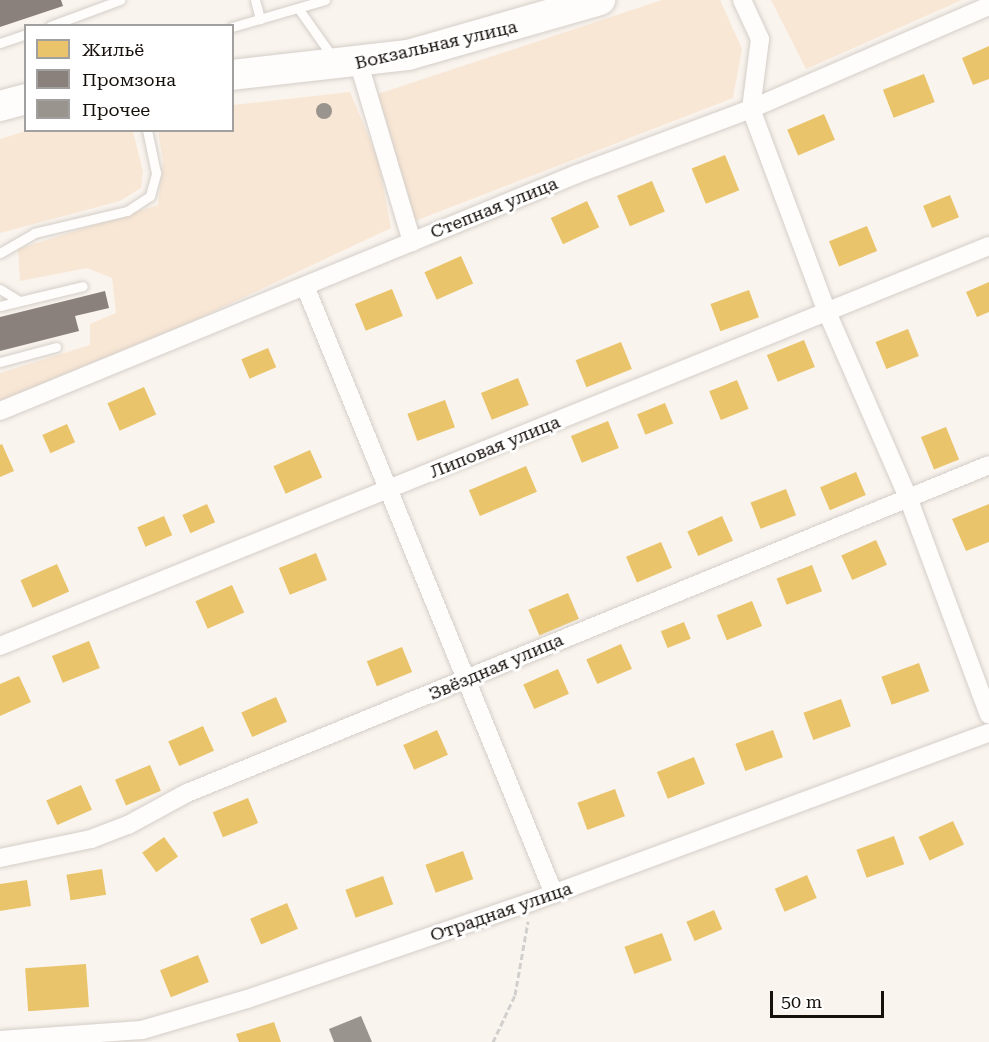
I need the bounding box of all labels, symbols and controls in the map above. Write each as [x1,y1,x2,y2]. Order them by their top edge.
street label: Вокзальная улица [353,16,519,74]
legend [24,24,234,132]
text: Жильё [82,39,144,60]
text: Промзона [82,69,176,90]
text: Прочее [82,99,150,120]
street label: Степная улица [427,173,561,243]
street label: Липовая улица [427,411,563,483]
street label: Звёздная улица [425,629,567,705]
street label: Отрадная улица [427,878,575,946]
scale bar [773,979,887,1017]
text: 50 m [781,991,822,1012]

